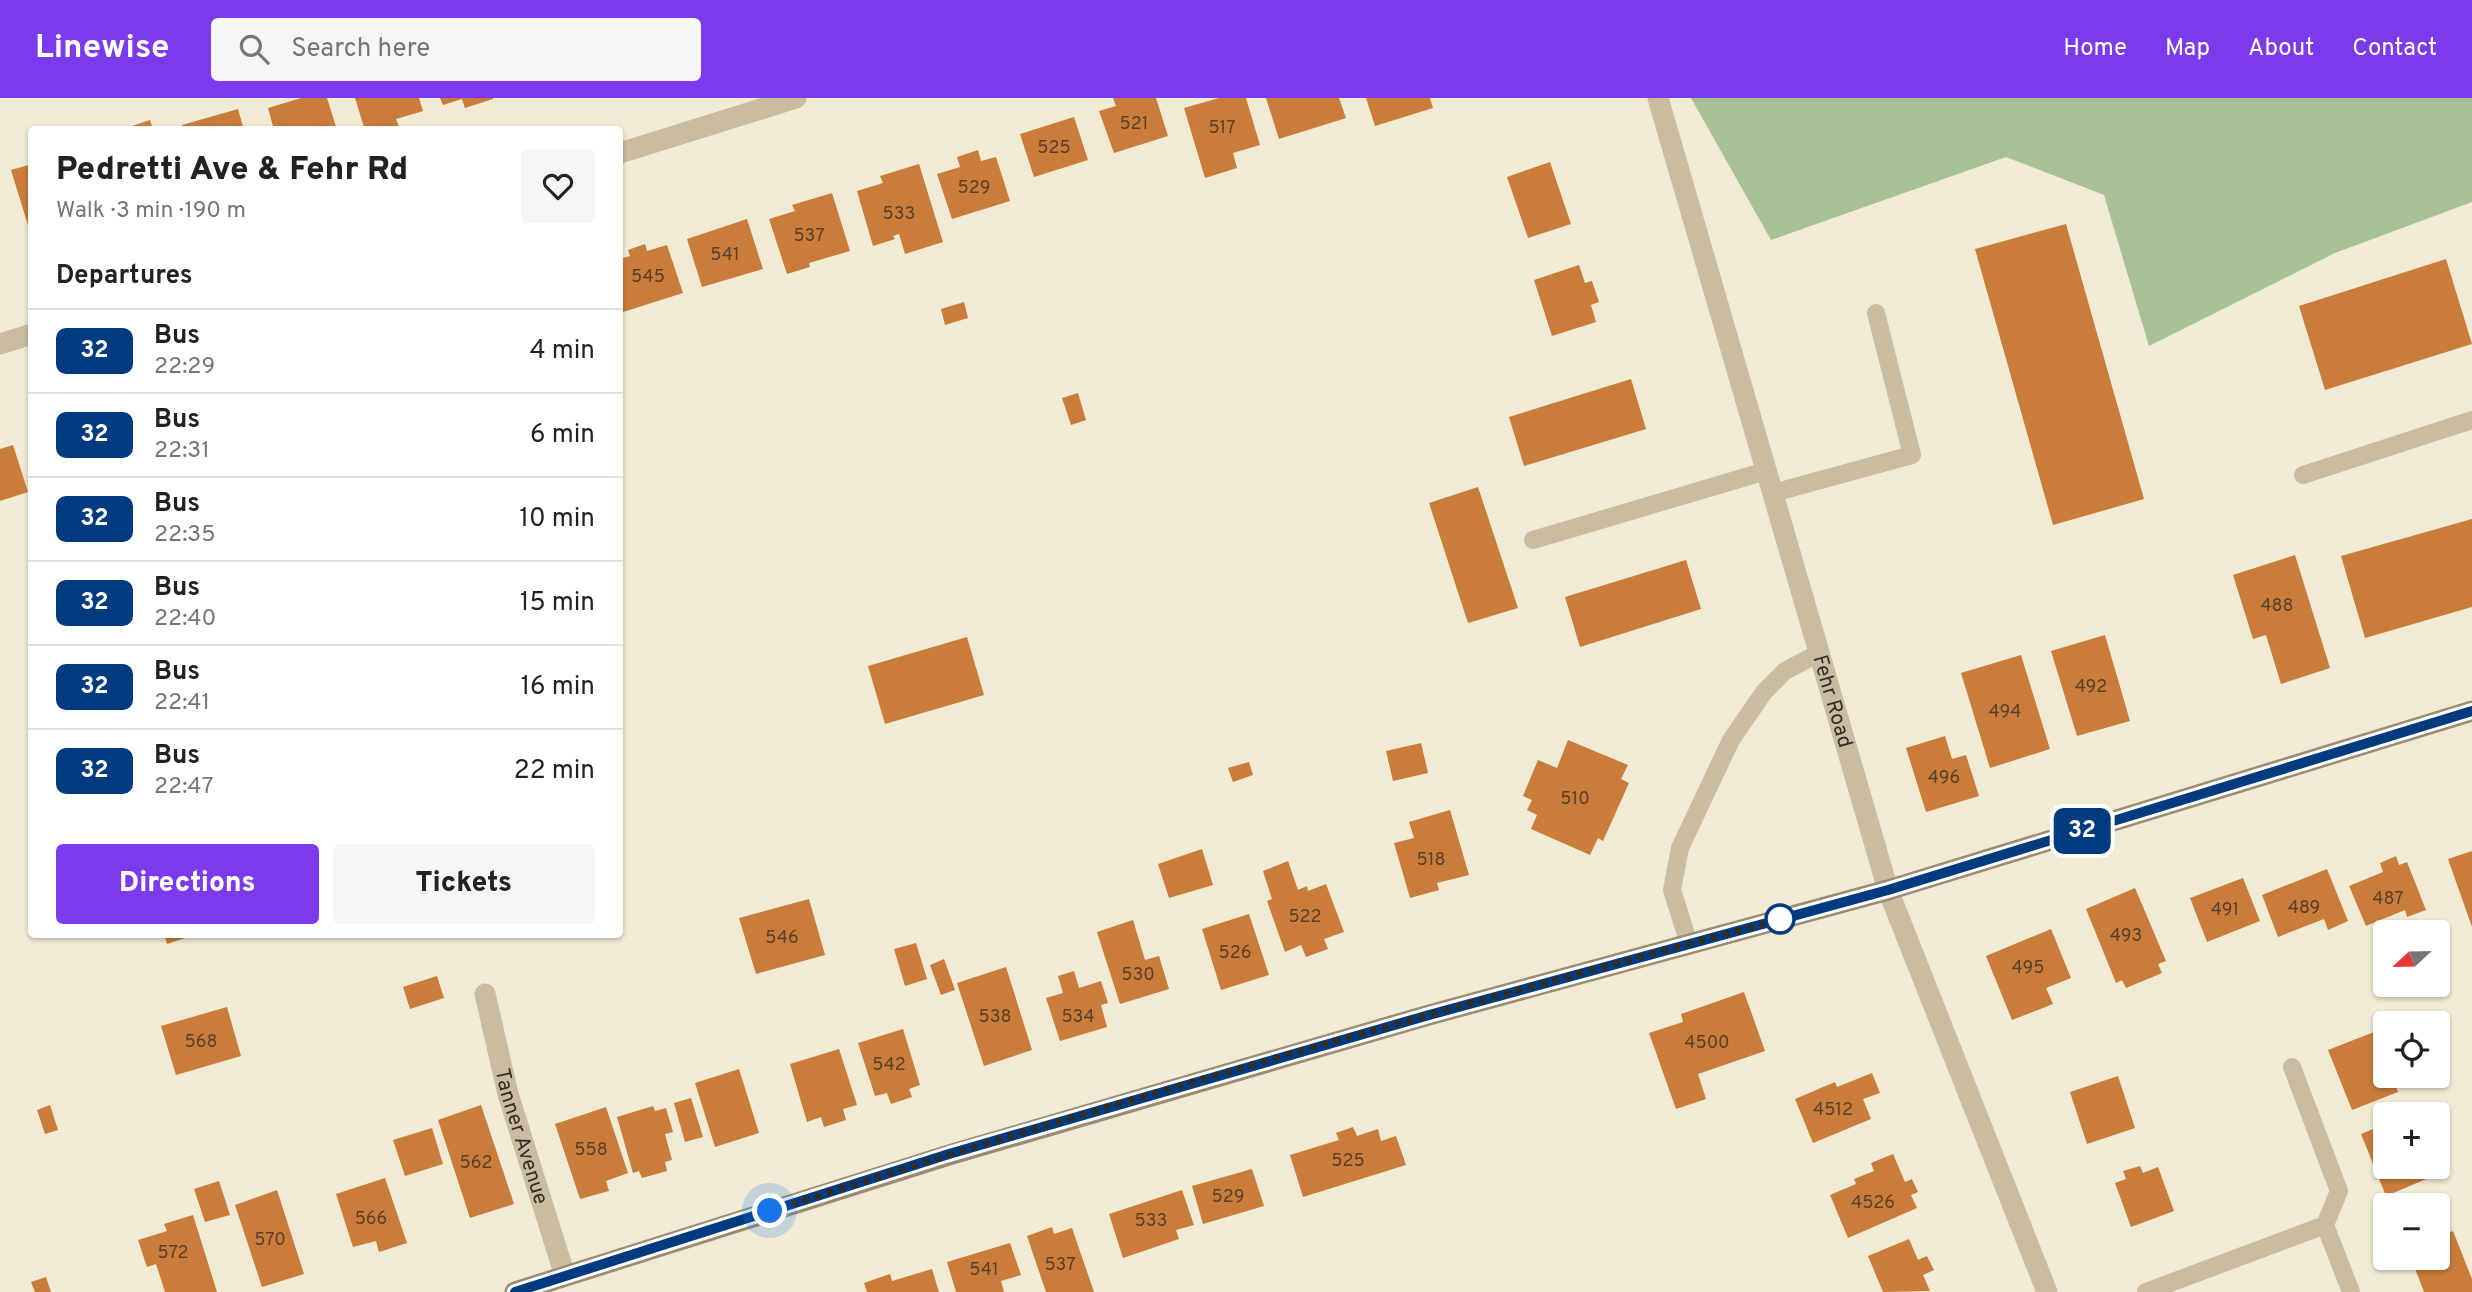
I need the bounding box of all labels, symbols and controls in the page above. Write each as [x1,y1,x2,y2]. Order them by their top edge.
search box [211,18,701,81]
text: Linewise [35,28,169,70]
icon: search [235,30,273,68]
text: Search here [291,33,430,66]
text: Home [2063,34,2127,64]
text: Map [2165,34,2210,64]
text: About [2248,34,2314,64]
text: Contact [2352,34,2437,64]
house number: 521 [1120,113,1148,136]
house number: 517 [1208,117,1236,140]
house number: 525 [1037,137,1071,160]
button: heart [521,149,595,223]
text: Pedretti Ave & Fehr Rd [56,150,408,192]
house number: 529 [958,177,990,200]
text: Walk · 3 min · 190 m [56,197,246,226]
house number: 533 [883,203,915,226]
house number: 537 [793,225,825,248]
house number: 541 [710,244,740,267]
text: Departures [56,260,193,293]
house number: 545 [631,266,665,289]
text: Bus [154,320,200,353]
text: 4 min [529,335,595,368]
text: 32 [80,336,109,366]
text: 22:29 [154,353,215,382]
text: Bus [154,404,200,437]
text: 6 min [530,419,595,452]
text: 32 [80,420,109,450]
text: 22:31 [154,437,210,466]
text: Bus [154,488,200,521]
text: 10 min [519,503,595,536]
text: 32 [80,504,109,534]
text: 22:35 [154,521,215,550]
text: Bus [154,572,200,605]
text: 15 min [520,587,595,620]
text: 32 [80,588,109,618]
house number: 488 [2260,595,2294,618]
text: 22:40 [154,605,216,634]
street label: Fehr Road [1805,652,1858,751]
text: Bus [154,656,200,689]
text: 16 min [520,671,595,704]
text: 32 [80,672,109,702]
house number: 492 [2075,676,2107,699]
text: 22:41 [154,689,210,718]
house number: 494 [1989,701,2021,724]
text: Bus [154,740,200,773]
text: 22 min [514,755,595,788]
text: 32 [80,756,109,786]
house number: 496 [1928,767,1960,790]
text: 22:47 [154,773,213,802]
house number: 510 [1560,788,1590,811]
line badge: 32 [2050,808,2114,854]
text: 32 [2068,816,2096,846]
button: Directions [56,844,319,924]
button: Tickets [333,844,595,924]
house number: 518 [1417,849,1445,872]
house number: 487 [2372,888,2404,911]
house number: 489 [2288,897,2320,920]
house number: 491 [2211,899,2239,922]
unlabelled marker [1765,904,1795,934]
house number: 522 [1288,906,1322,929]
north arrow [2373,920,2450,998]
map controls [2373,920,2450,1270]
house number: 493 [2110,925,2142,948]
house number: 546 [765,927,799,950]
house number: 526 [1219,942,1251,965]
house number: 495 [2012,957,2044,980]
house number: 530 [1121,964,1155,987]
house number: 538 [978,1006,1012,1029]
house number: 534 [1061,1006,1095,1029]
button: locate [2373,1011,2450,1088]
house number: 568 [185,1031,217,1054]
house number: 4500 [1684,1032,1730,1055]
house number: 542 [872,1054,906,1077]
street label: Tanner Avenue [488,1066,554,1208]
house number: 4512 [1813,1099,1853,1122]
button: + [2373,1102,2450,1179]
house number: 558 [574,1139,608,1162]
house number: 525 [1331,1150,1365,1173]
house number: 562 [460,1152,492,1175]
house number: 529 [1212,1186,1244,1209]
house number: 4526 [1851,1192,1895,1215]
your location [752,1193,787,1228]
button: − [2373,1193,2450,1270]
house number: 566 [355,1208,387,1231]
house number: 533 [1135,1210,1167,1233]
house number: 570 [254,1229,286,1252]
house number: 572 [157,1242,189,1265]
house number: 537 [1044,1254,1076,1277]
house number: 541 [969,1259,999,1282]

